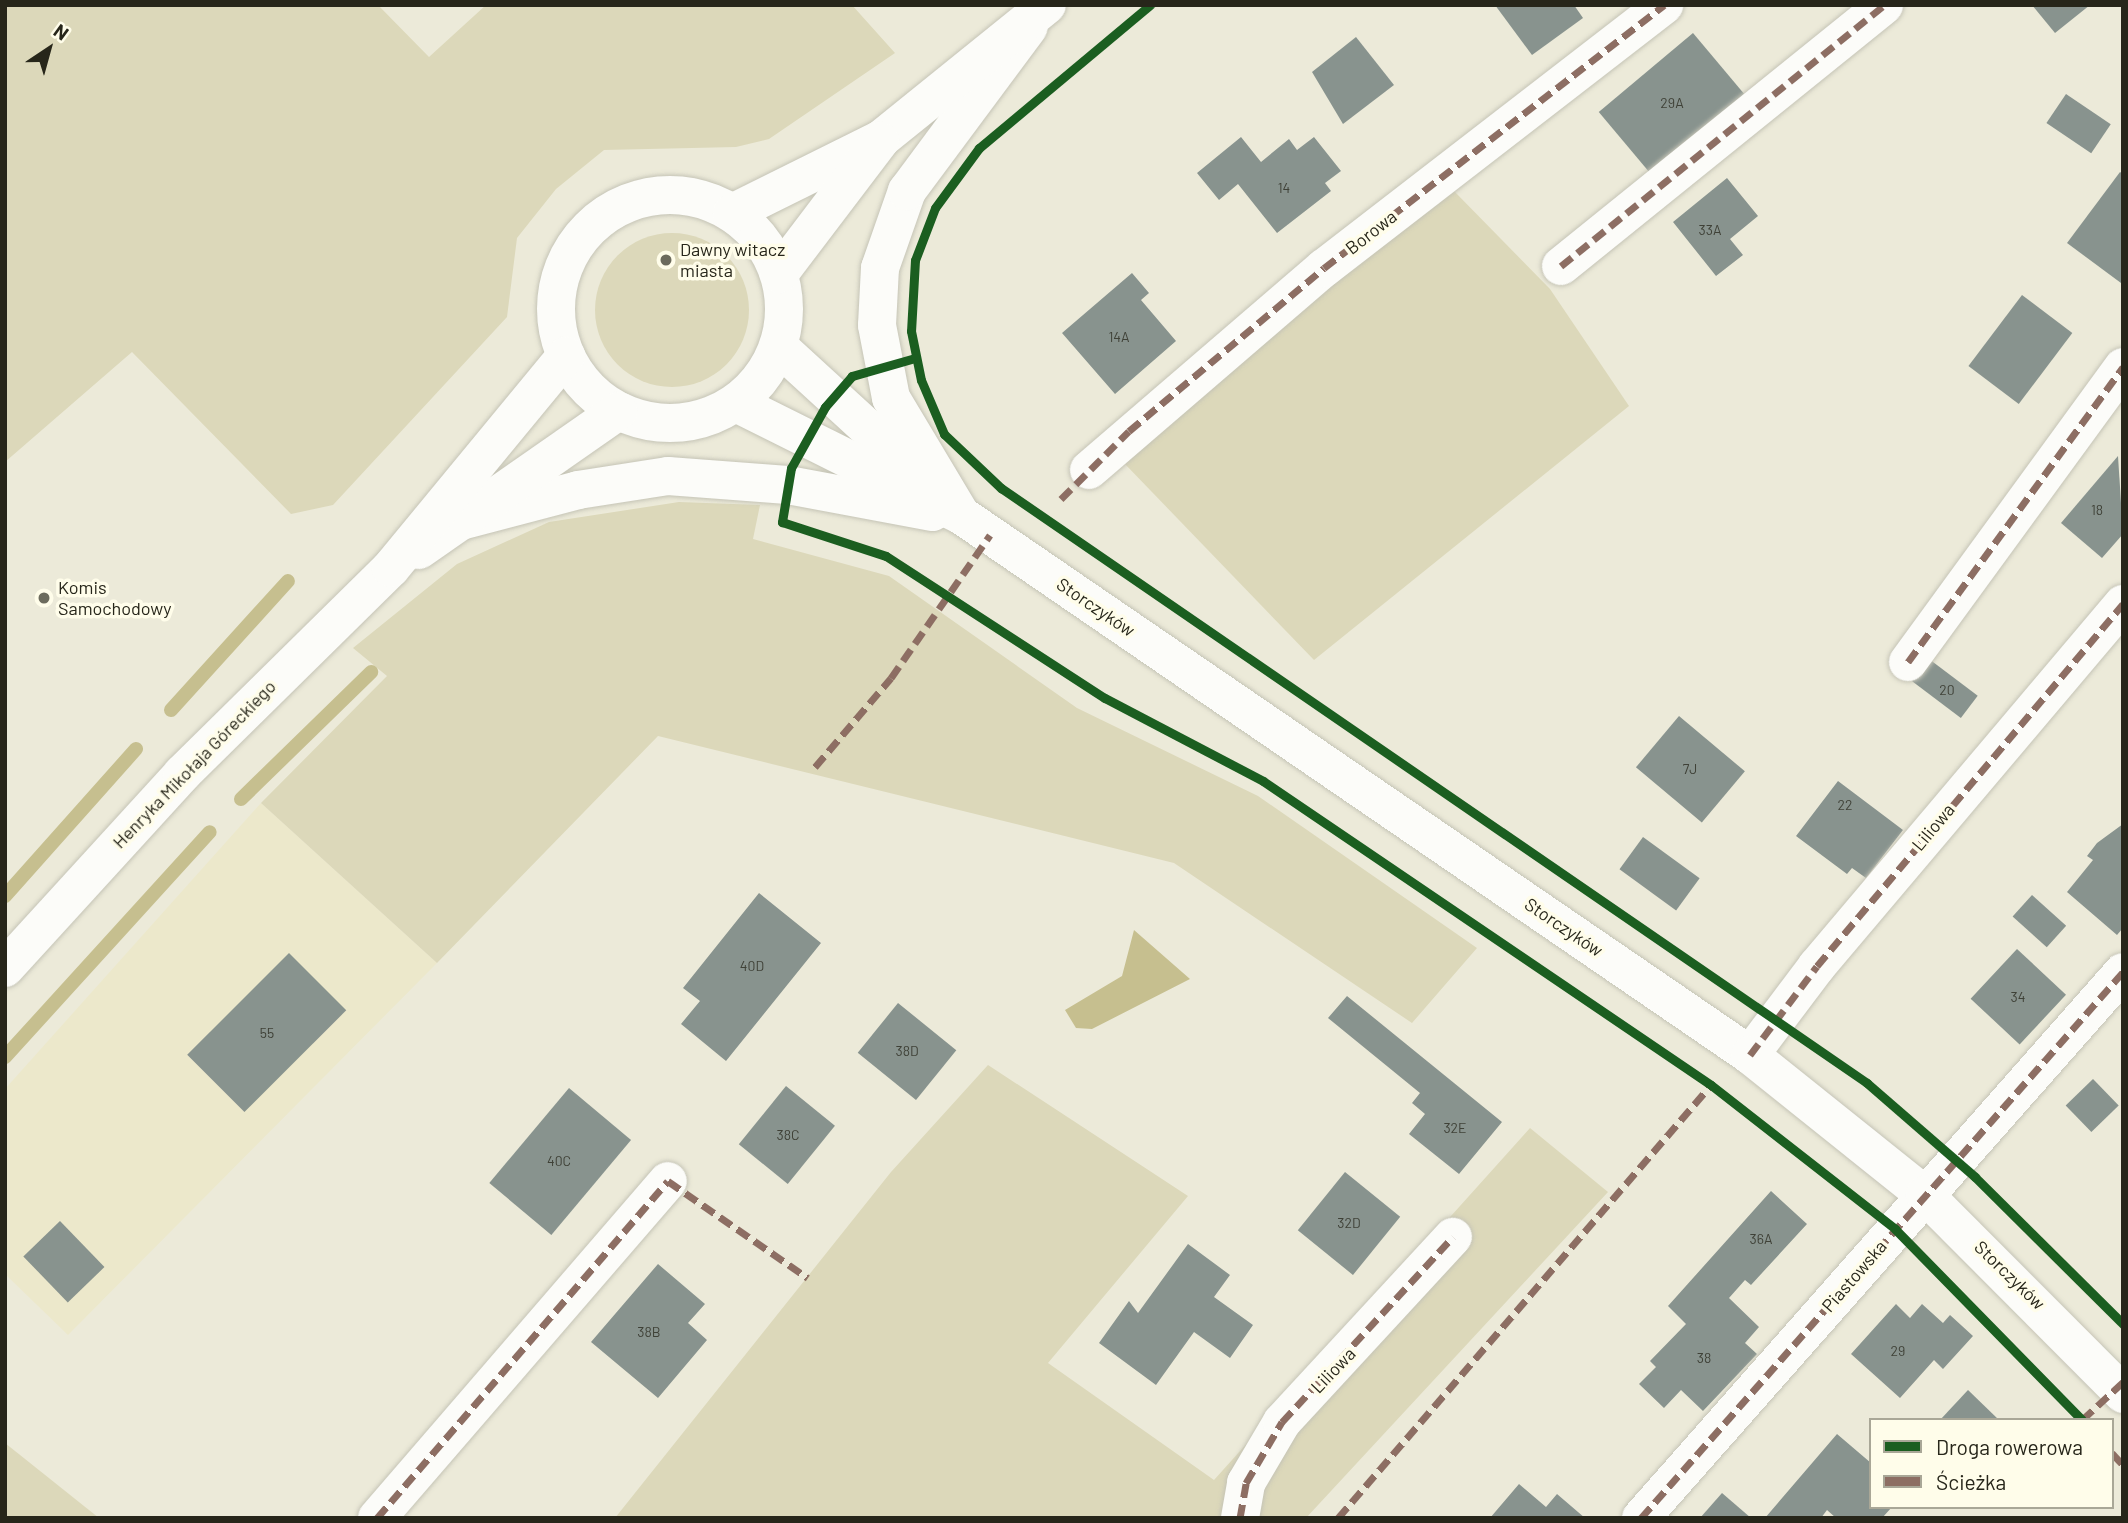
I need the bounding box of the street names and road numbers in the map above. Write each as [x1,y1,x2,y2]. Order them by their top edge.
street label: Borowa [1341,205,1401,259]
street label: Storczyków [1053,573,1139,641]
street label: Henryka Mikołaja Góreckiego [108,675,280,853]
street label: Liliowa [1907,799,1959,855]
street label: Storczyków [1521,893,1607,961]
street label: Piastowska [1817,1236,1891,1316]
street label: Storczyków [1970,1236,2050,1314]
street label: Liliowa [1306,1343,1360,1397]

